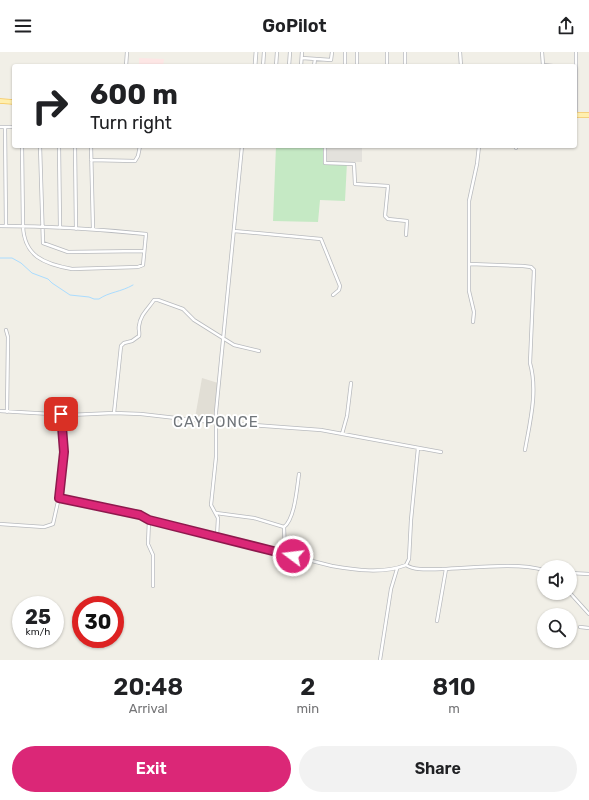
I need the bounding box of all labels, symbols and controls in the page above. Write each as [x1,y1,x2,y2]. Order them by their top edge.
icon: menu [12,15,34,37]
text: GoPilot [262,15,327,37]
icon: share [555,15,577,37]
text: 600 m [90,78,178,111]
icon: right [24,80,76,132]
text: Turn right [90,112,172,134]
pin [44,397,78,431]
icon: arrive [50,403,72,425]
district label: CAYPONCE [173,413,259,431]
position arrow [272,535,314,577]
map controls [537,560,577,648]
button: sound [537,560,577,600]
speed limit sign: 30 [72,596,124,648]
text: 25 [25,605,51,629]
button: search [537,608,577,648]
text: km/h [26,626,50,638]
text: 20:48 [113,673,183,701]
text: 2 [300,673,315,701]
text: 810 [432,673,476,701]
text: Arrival [129,701,168,716]
text: min [296,701,319,716]
text: m [448,701,460,716]
button: Exit [12,746,291,792]
button: Share [299,746,577,792]

